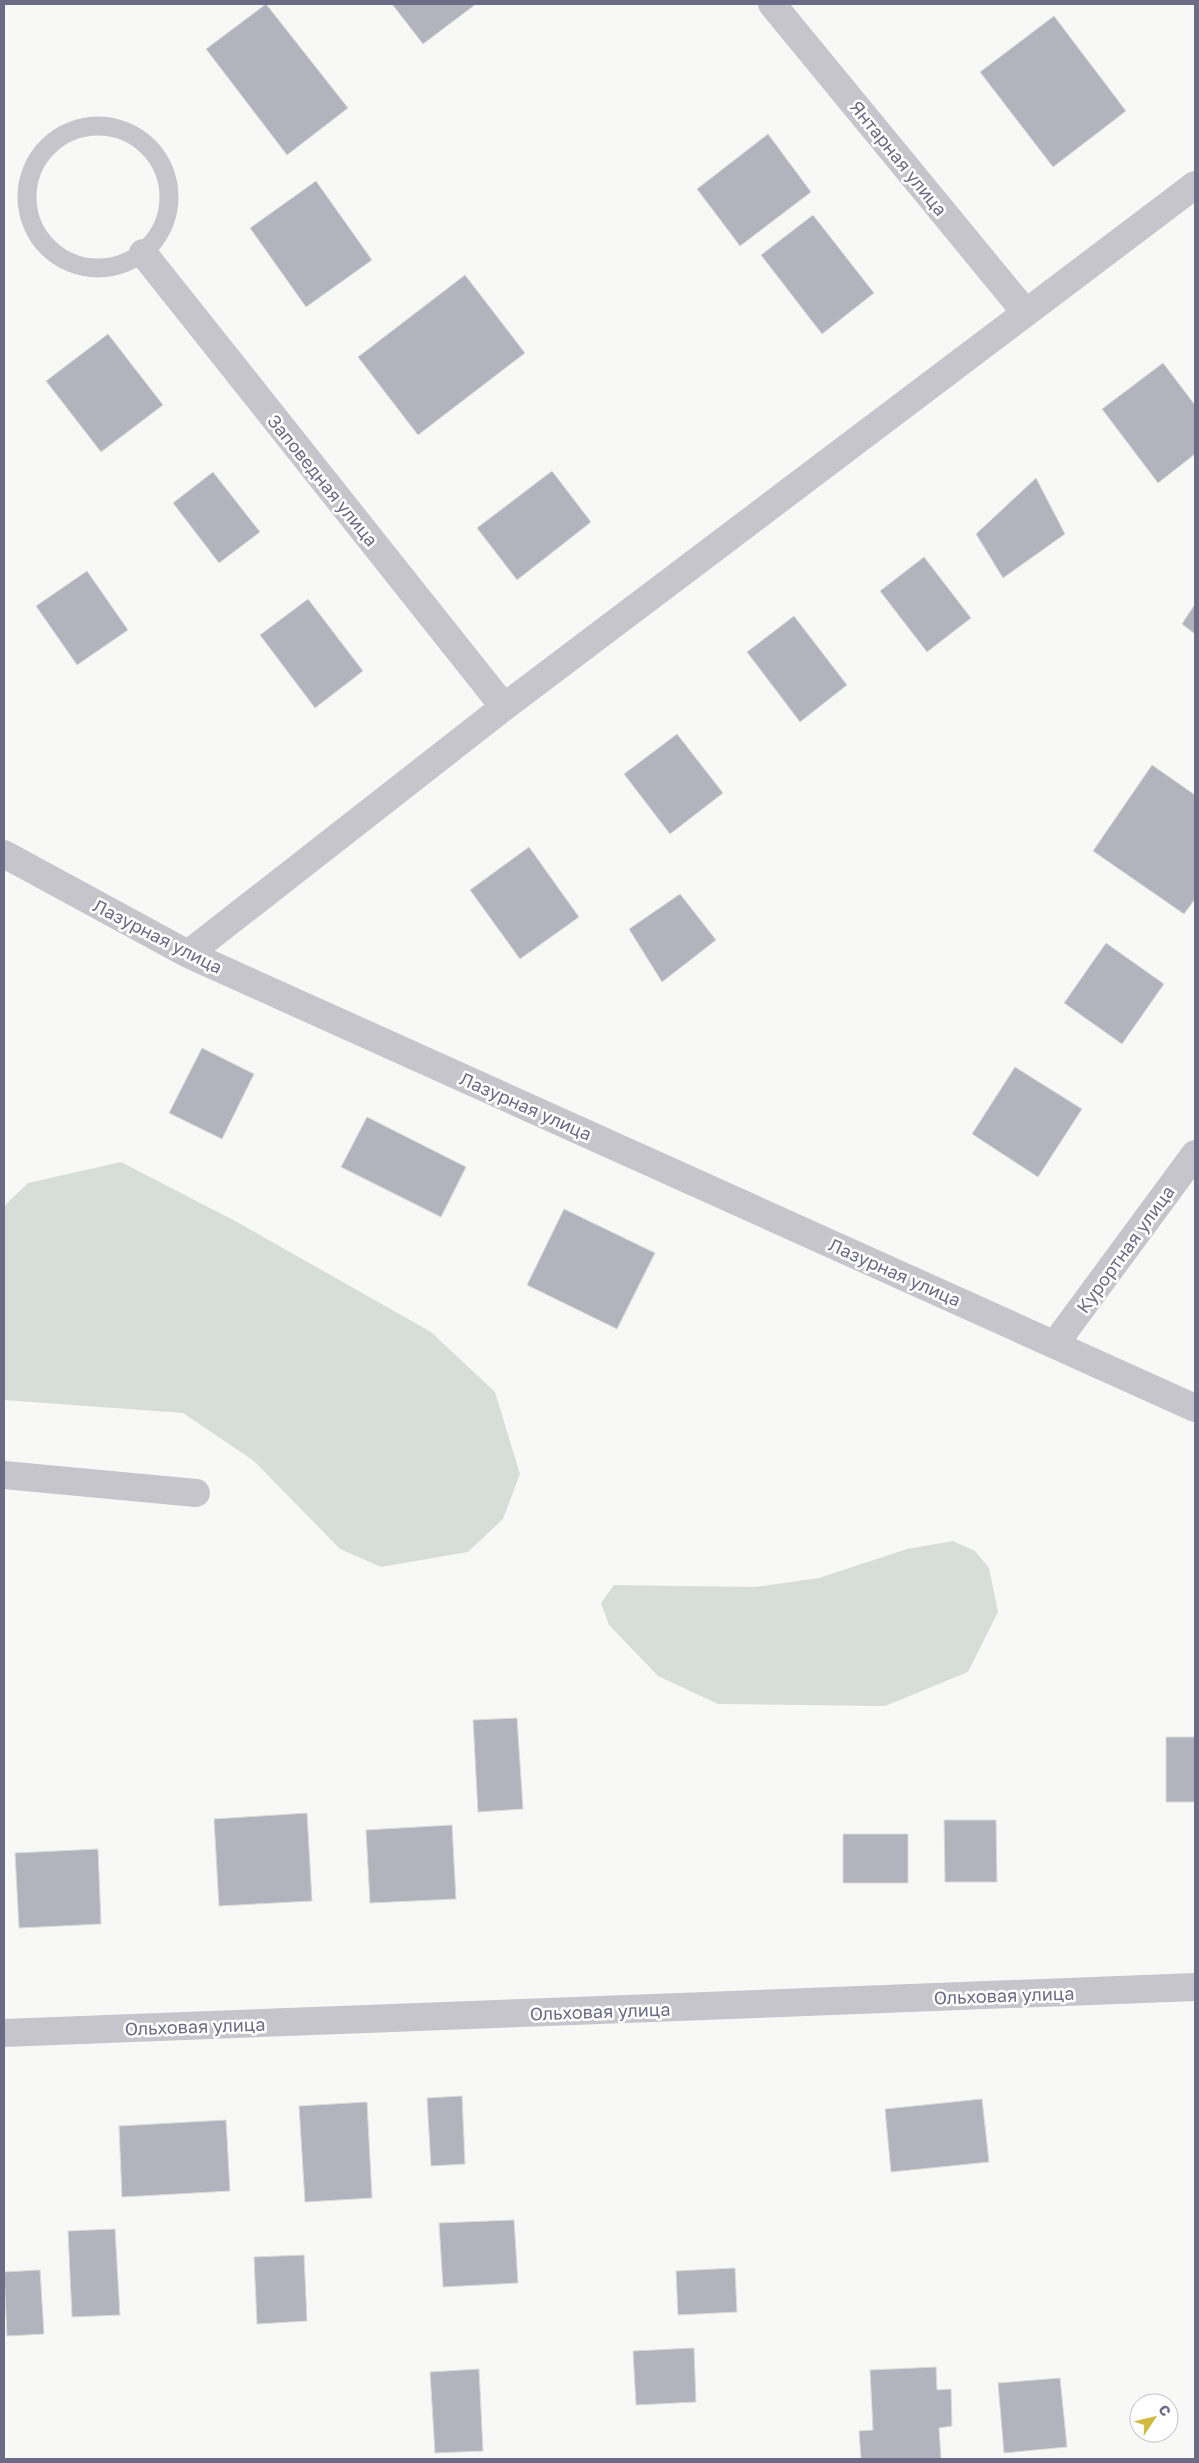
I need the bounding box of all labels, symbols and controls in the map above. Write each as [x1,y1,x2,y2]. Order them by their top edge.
street label: Янтарная улица [846,96,952,220]
street label: Заповедная улица [263,410,383,550]
street label: Лазурная улица [90,894,226,978]
street label: Лазурная улица [457,1067,595,1145]
street label: Курортная улица [1071,1181,1179,1317]
street label: Лазурная улица [826,1233,964,1311]
street label: Ольховая улица [933,1982,1075,2008]
street label: Ольховая улица [529,1998,671,2024]
street label: Ольховая улица [124,2013,266,2039]
north arrow [1129,2393,1179,2443]
text: С [1155,2401,1175,2419]

